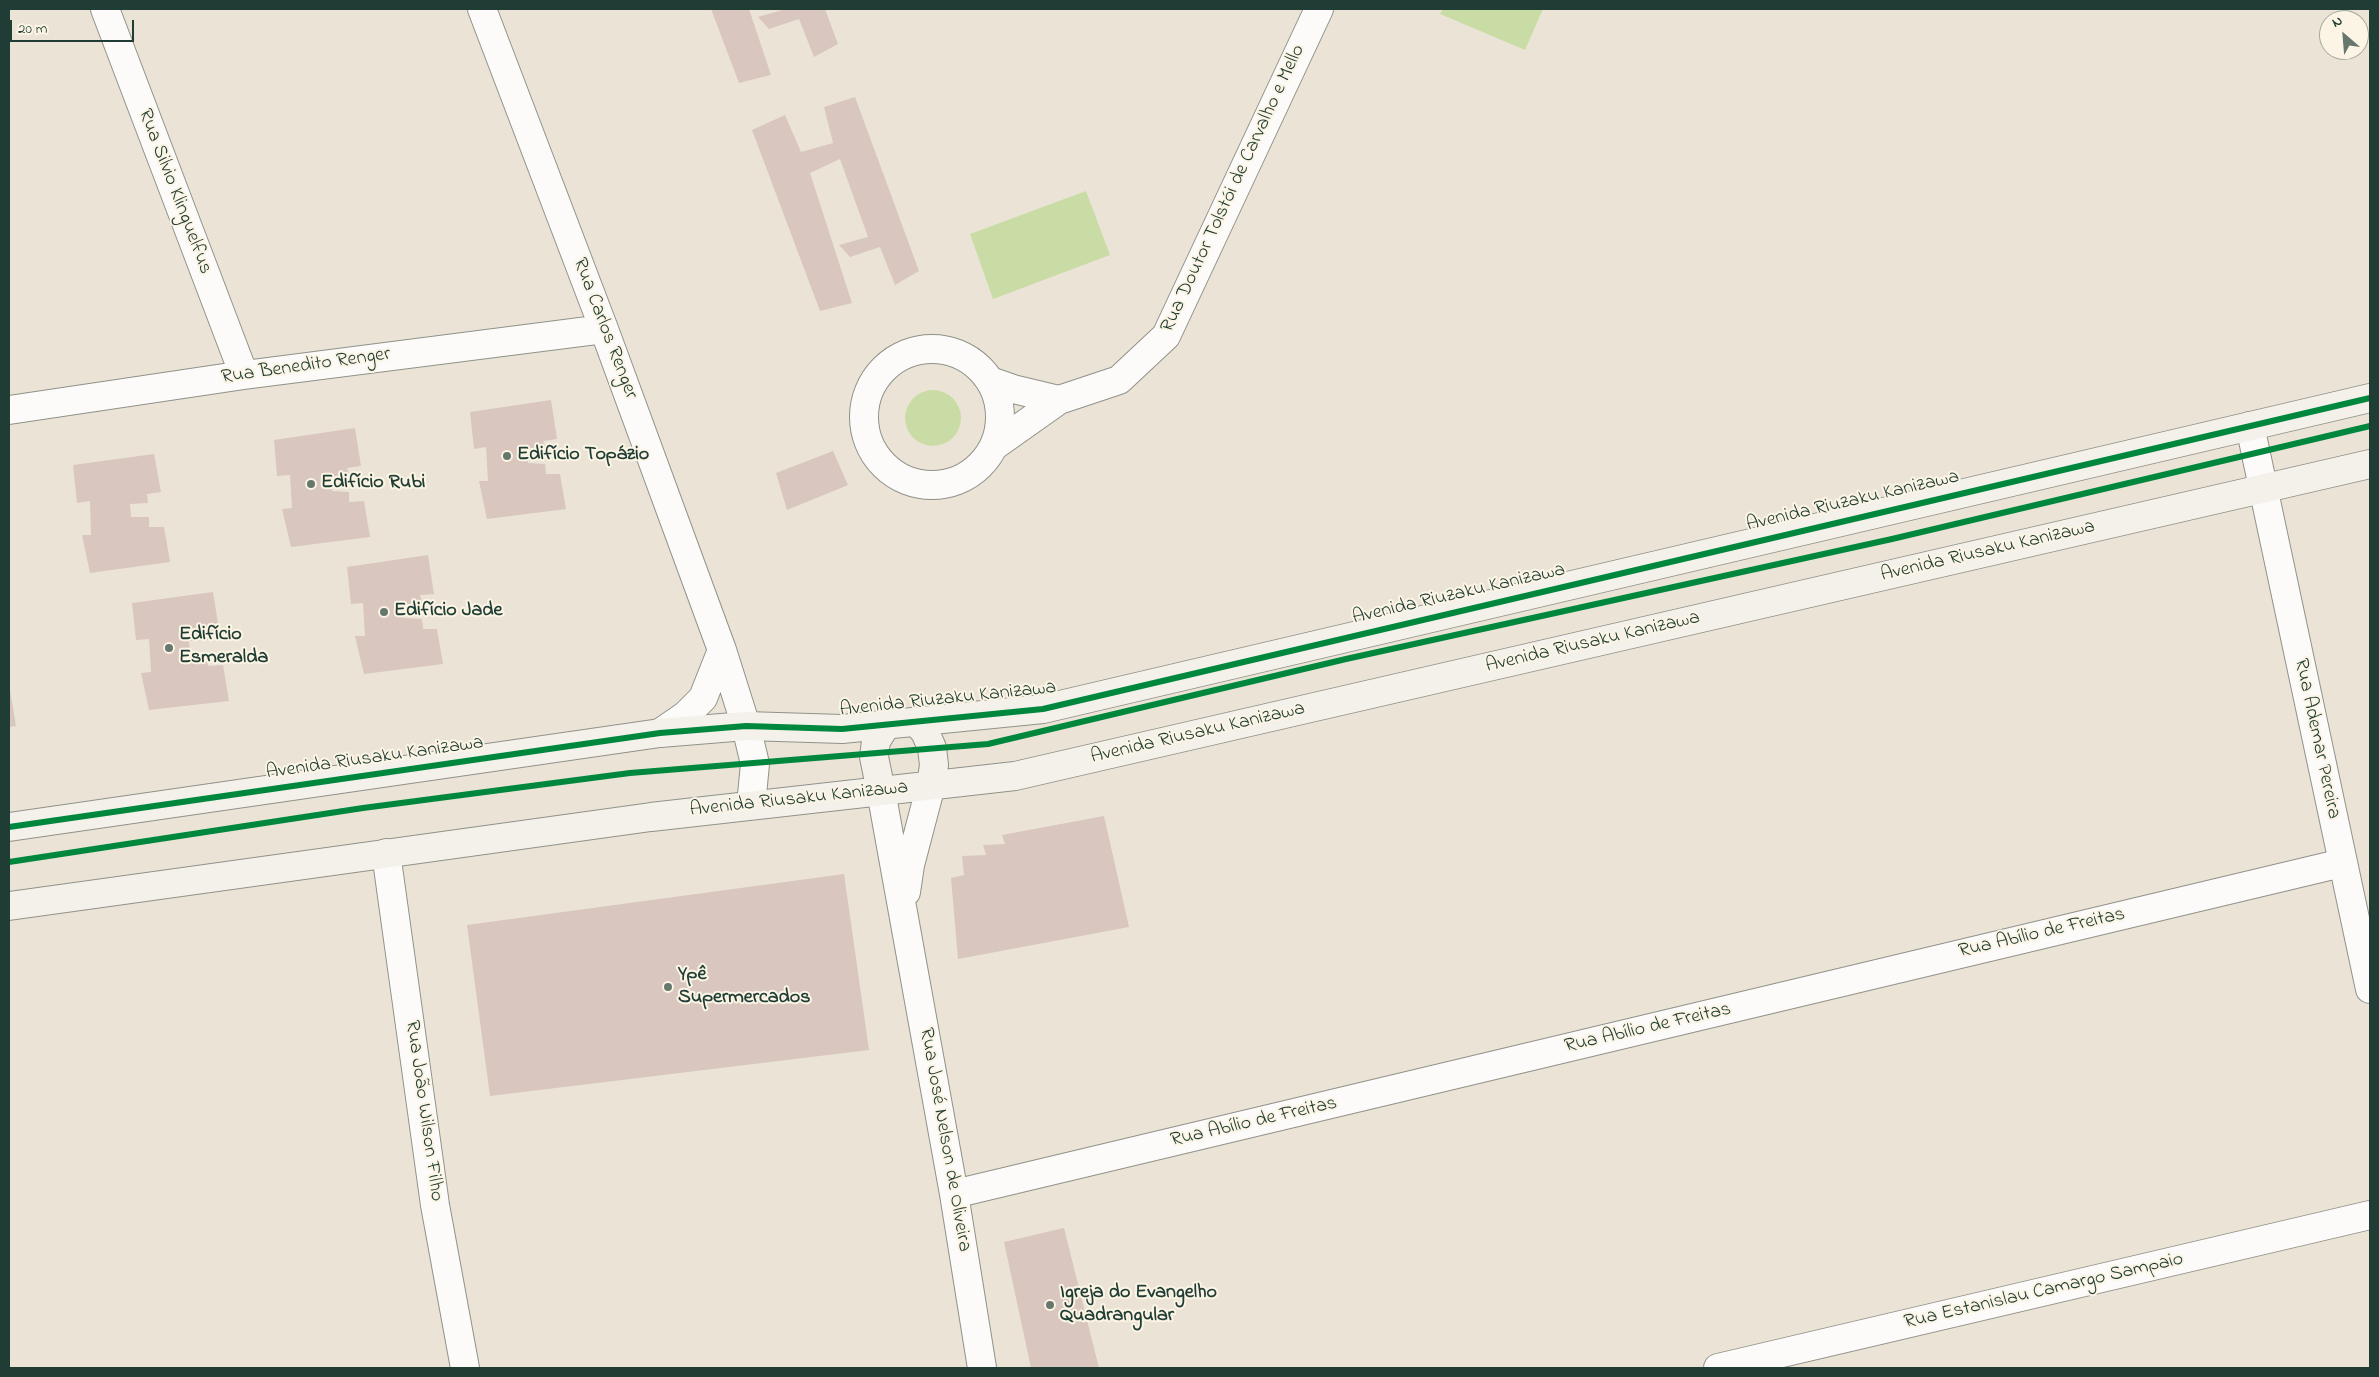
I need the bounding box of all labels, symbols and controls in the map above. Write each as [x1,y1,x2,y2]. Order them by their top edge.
scale bar [12,10,136,42]
north arrow [2319,10,2369,60]
text: N [2328,11,2346,34]
text: 20 m [18,18,47,40]
street label: Rua Doutor Tolstói de Carvalho e Mello [1157,41,1311,337]
street label: Rua Silvio Klinguelfus [131,106,217,278]
street label: Rua Carlos Renger [566,255,642,403]
street label: Rua Benedito Renger [220,343,392,391]
place label: Edifício Topázio [517,444,649,468]
marker: Edifício Topázio [501,450,513,462]
street label: Avenida Riuzaku Kanizawa [1744,466,1962,538]
place label: Edifício Rubi [321,472,425,496]
marker: Edifício Rubi [305,478,317,490]
street label: Avenida Riusaku Kanizawa [1878,516,2098,588]
street label: Avenida Riuzaku Kanizawa [1350,559,1568,631]
place label: Edifício Jade [394,600,502,624]
marker: Edifício Jade [378,606,390,618]
street label: Avenida Riusaku Kanizawa [1483,607,1703,679]
place label: Edifício Esmeralda [179,624,268,671]
marker: Edifício Esmeralda [163,642,175,654]
street label: Rua Ademar Pereira [2287,657,2345,821]
street label: Avenida Riuzaku Kanizawa [839,677,1057,723]
street label: Avenida Riusaku Kanizawa [1088,698,1308,770]
street label: Avenida Riusaku Kanizawa [265,732,485,786]
street label: Avenida Riusaku Kanizawa [689,777,909,823]
street label: Rua Abílio de Freitas [1956,903,2128,965]
place label: Ypê Supermercados [678,964,810,1011]
marker: Ypê Supermercados [662,981,674,993]
street label: Rua Abílio de Freitas [1562,998,1734,1060]
street label: Rua João Wilson Filho [398,1019,448,1203]
street label: Rua José Nelson de Oliveira [912,1026,976,1254]
street label: Rua Abílio de Freitas [1168,1092,1340,1154]
street label: Rua Estanislau Camargo Sampaio [1902,1248,2186,1336]
place label: Igreja do Evangelho Quadrangular [1060,1282,1217,1329]
marker: Igreja do Evangelho Quadrangular [1044,1299,1056,1311]

